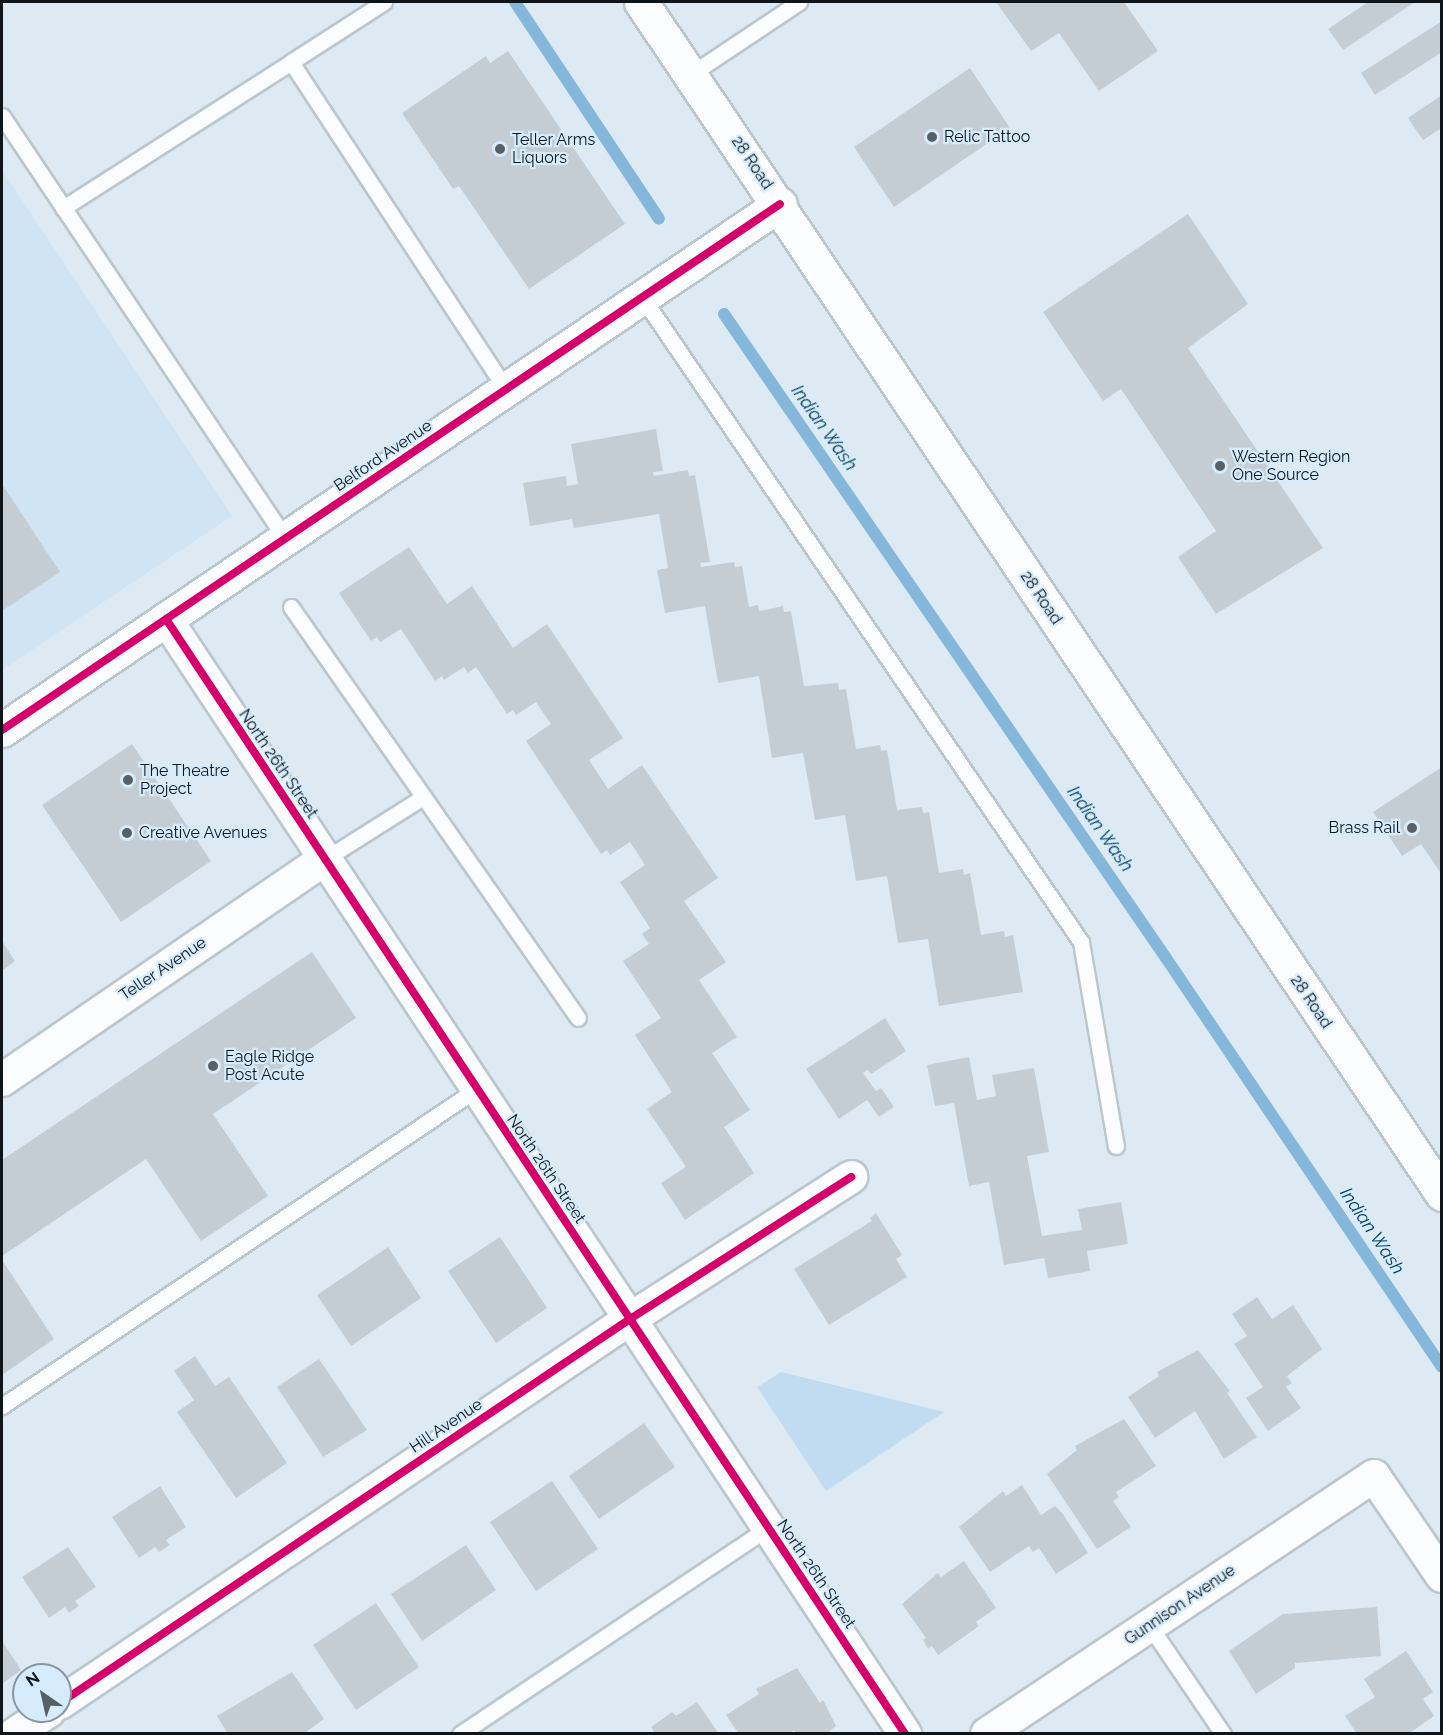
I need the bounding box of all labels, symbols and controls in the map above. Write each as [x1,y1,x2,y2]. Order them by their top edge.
place label: Relic Tattoo [944,127,1031,147]
place label: Teller Arms Liquors [512,130,596,168]
marker: Relic Tattoo [925,130,939,144]
street label: 28 Road [727,133,777,193]
marker: Teller Arms Liquors [493,142,507,156]
water label: Indian Wash [786,381,862,475]
street label: Belford Avenue [330,416,436,496]
place label: Western Region One Source [1232,447,1350,485]
marker: Western Region One Source [1213,459,1227,473]
street label: 28 Road [1016,568,1066,628]
street label: North 26th Street [234,706,322,822]
place label: The Theatre Project [140,761,230,799]
marker: The Theatre Project [121,773,135,787]
water label: Indian Wash [1062,782,1138,876]
place label: Brass Rail [1329,818,1400,838]
marker: Brass Rail [1405,821,1419,835]
place label: Creative Avenues [139,823,268,843]
marker: Creative Avenues [120,826,134,840]
street label: Teller Avenue [116,933,210,1005]
street label: 28 Road [1286,972,1336,1032]
place label: Eagle Ridge Post Acute [225,1047,314,1085]
marker: Eagle Ridge Post Acute [206,1059,220,1073]
street label: North 26th Street [502,1111,590,1227]
water label: Indian Wash [1335,1183,1409,1279]
street label: Hill Avenue [406,1394,486,1458]
street label: North 26th Street [772,1516,860,1632]
street label: Gunnison Avenue [1121,1561,1239,1649]
north arrow [12,1663,72,1723]
text: N [22,1668,43,1691]

